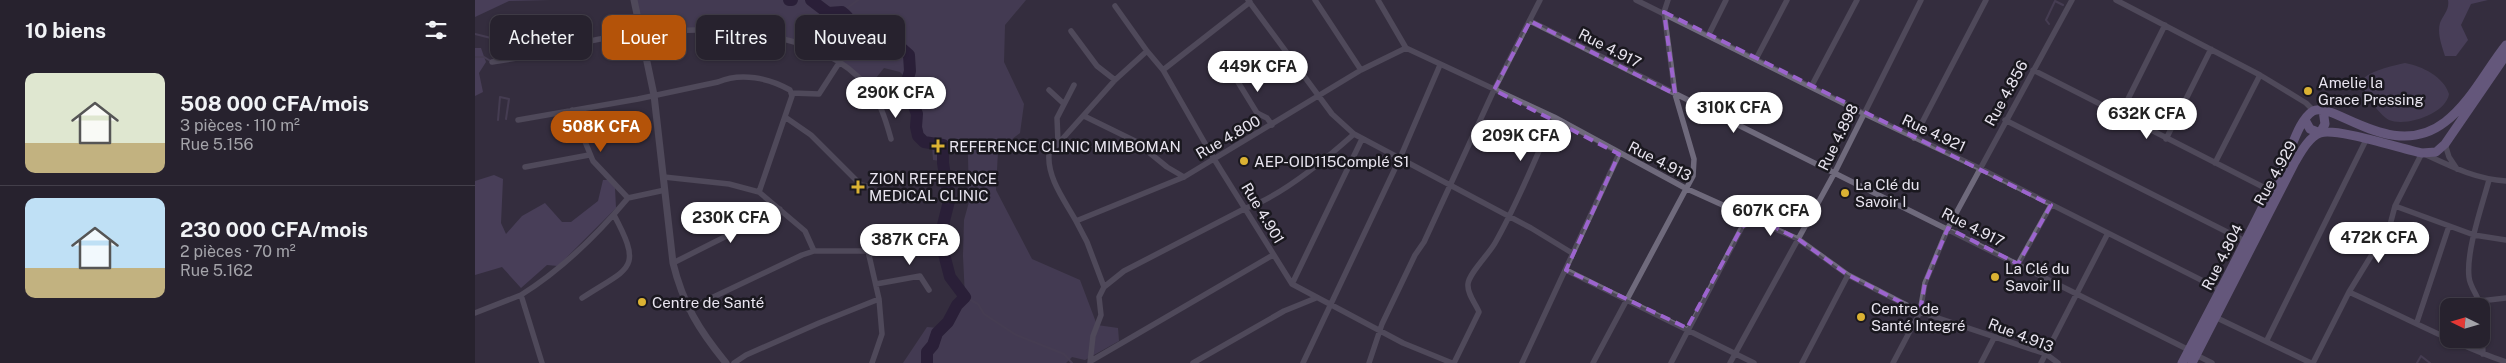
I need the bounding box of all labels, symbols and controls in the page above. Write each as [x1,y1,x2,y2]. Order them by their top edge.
chip: Acheter [490,15,592,60]
chip: Louer [602,15,686,60]
chip: Filtres [696,15,785,60]
chip: Nouveau [795,15,905,60]
icon: filters [422,16,450,44]
text: 10 biens [25,18,106,43]
street label: Rue 4.917 [1576,25,1644,71]
pin: 449K CFA [1206,51,1310,93]
text: 449K CFA [1219,57,1297,76]
street label: Rue 4.856 [1981,57,2031,129]
place label: Amelie la Grace Pressing [2318,74,2424,108]
pin: 290K CFA [844,76,948,119]
text: 290K CFA [857,83,935,102]
marker: Amelie la Grace Pressing [2302,85,2314,97]
text: 508 000 CFA/mois [180,91,369,116]
pin: 310K CFA [1682,92,1786,134]
icon: home [65,93,125,153]
text: 310K CFA [1697,98,1771,117]
pin: 632K CFA [2095,98,2199,140]
street label: Rue 4.898 [1815,101,1861,173]
text: 632K CFA [2108,104,2186,123]
pin: 508K CFA [549,110,653,153]
street label: Rue 4.921 [1900,111,1968,155]
street label: Rue 4.800 [1193,112,1263,162]
text: 3 pièces · 110 m² [180,116,300,135]
text: 508K CFA [562,117,640,136]
pin: 209K CFA [1469,120,1573,162]
text: 209K CFA [1482,126,1560,145]
text: Rue 5.156 [180,135,253,154]
place label: REFERENCE CLINIC MIMBOMAN [949,138,1181,155]
street label: Rue 4.913 [1626,138,1694,184]
street label: Rue 4.929 [2250,138,2300,208]
marker: REFERENCE CLINIC MIMBOMAN [931,139,945,153]
place label: AEP-OID115Complé S1 [1254,153,1409,170]
marker: AEP-OID115Complé S1 [1238,155,1250,167]
place label: ZION REFERENCE MEDICAL CLINIC [869,170,997,204]
place label: La Clé du Savoir I [1855,176,1919,210]
street label: Rue 4.901 [1238,179,1288,247]
marker: ZION REFERENCE MEDICAL CLINIC [851,180,865,194]
marker: La Clé du Savoir I [1839,187,1851,199]
pin: 607K CFA [1719,194,1823,237]
text: 607K CFA [1732,201,1810,220]
pin: 230K CFA [679,202,783,244]
street label: Rue 4.917 [1939,204,2007,250]
text: 230K CFA [692,208,770,227]
text: 230 000 CFA/mois [180,217,368,242]
icon: home [65,218,125,278]
street label: Rue 4.804 [2198,221,2246,293]
pin: 472K CFA [2327,222,2431,264]
pin: 387K CFA [858,224,962,266]
text: 472K CFA [2340,228,2418,247]
text: 387K CFA [871,230,949,249]
text: 2 pièces · 70 m² [180,242,296,261]
place label: La Clé du Savoir II [2005,260,2069,294]
text: Rue 5.162 [180,261,253,280]
marker: La Clé du Savoir II [1989,271,2001,283]
place label: Centre de Santé [652,294,764,311]
marker: Centre de Santé [636,296,648,308]
north arrow [2440,298,2490,348]
map controls [2440,298,2490,348]
place label: Centre de Santé Integré [1871,300,1966,334]
marker: Centre de Santé Integré [1855,311,1867,323]
street label: Rue 4.913 [1986,315,2056,355]

